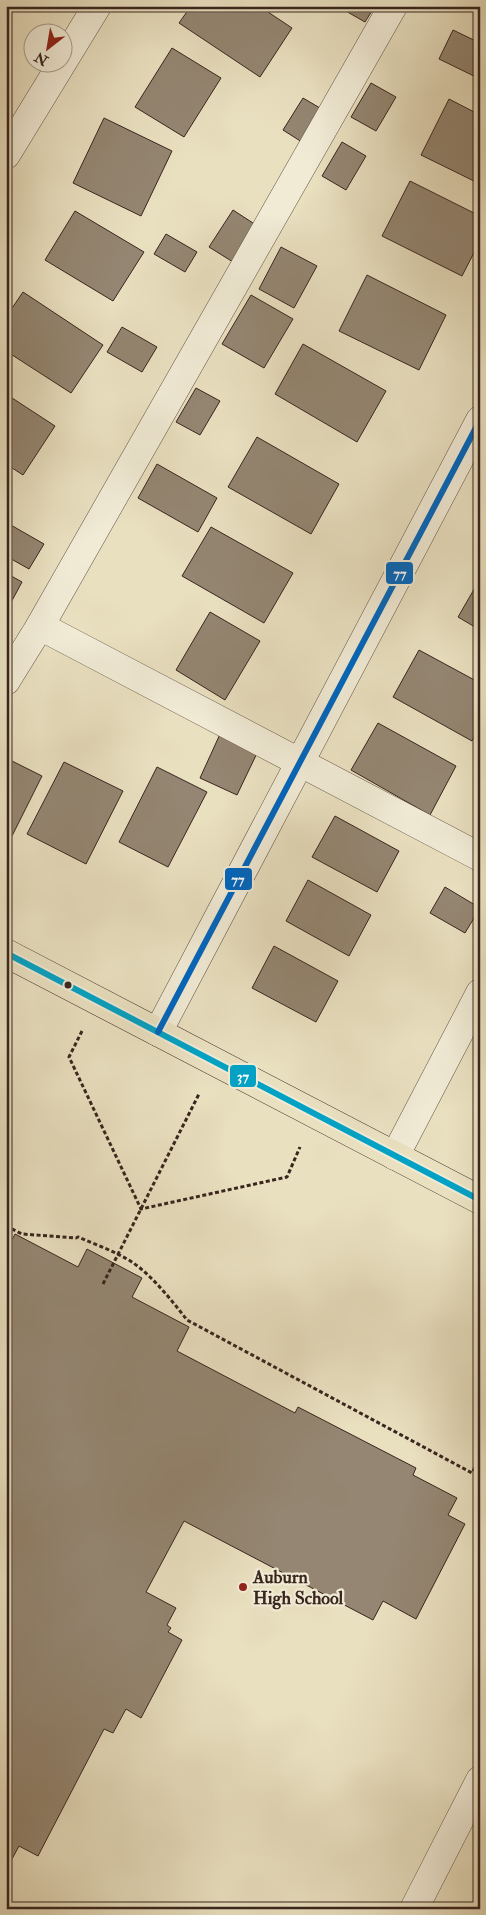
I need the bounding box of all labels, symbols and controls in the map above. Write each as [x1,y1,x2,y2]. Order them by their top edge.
north arrow [22,22,72,72]
text: N [31,48,52,70]
line badge: 77 [385,561,414,585]
text: 77 [394,565,407,582]
line badge: 77 [224,867,253,891]
text: 77 [232,871,245,888]
unlabelled marker [63,980,73,990]
line badge: 37 [229,1064,257,1088]
text: 37 [237,1068,249,1085]
place label: Auburn High School [252,1566,344,1610]
marker: Auburn High School [237,1581,249,1593]

